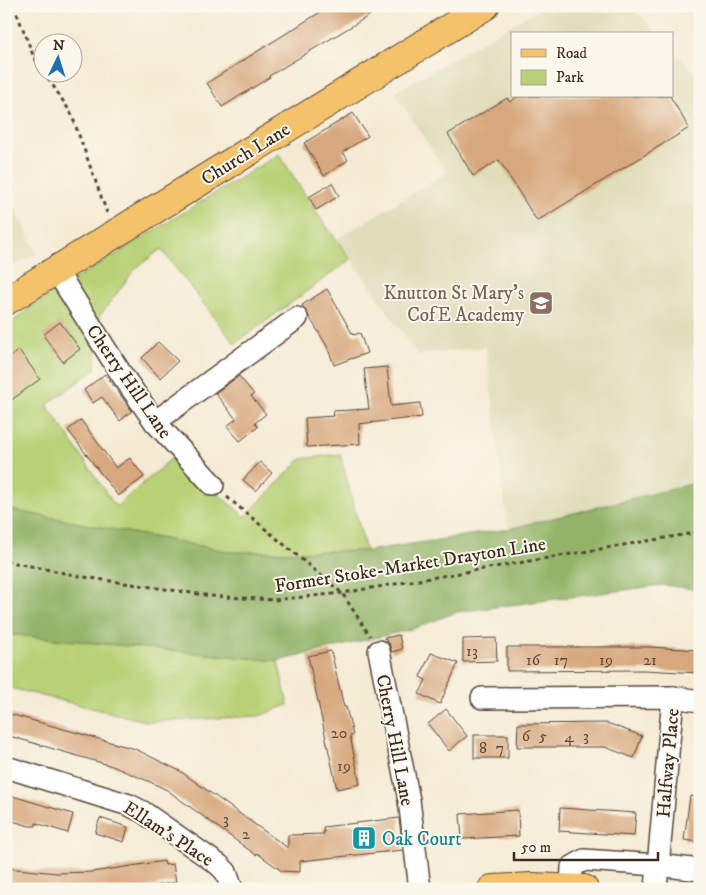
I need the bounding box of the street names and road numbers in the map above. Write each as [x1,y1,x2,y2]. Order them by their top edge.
street label: Church Lane [197,118,295,191]
street label: Cherry Hill Lane [81,321,177,443]
street label: Former Stoke-Market Drayton Line [273,533,548,598]
street label: Cherry Hill Lane [371,673,419,808]
street label: Halfway Place [652,707,685,819]
street label: Ellam's Place [119,797,218,872]

